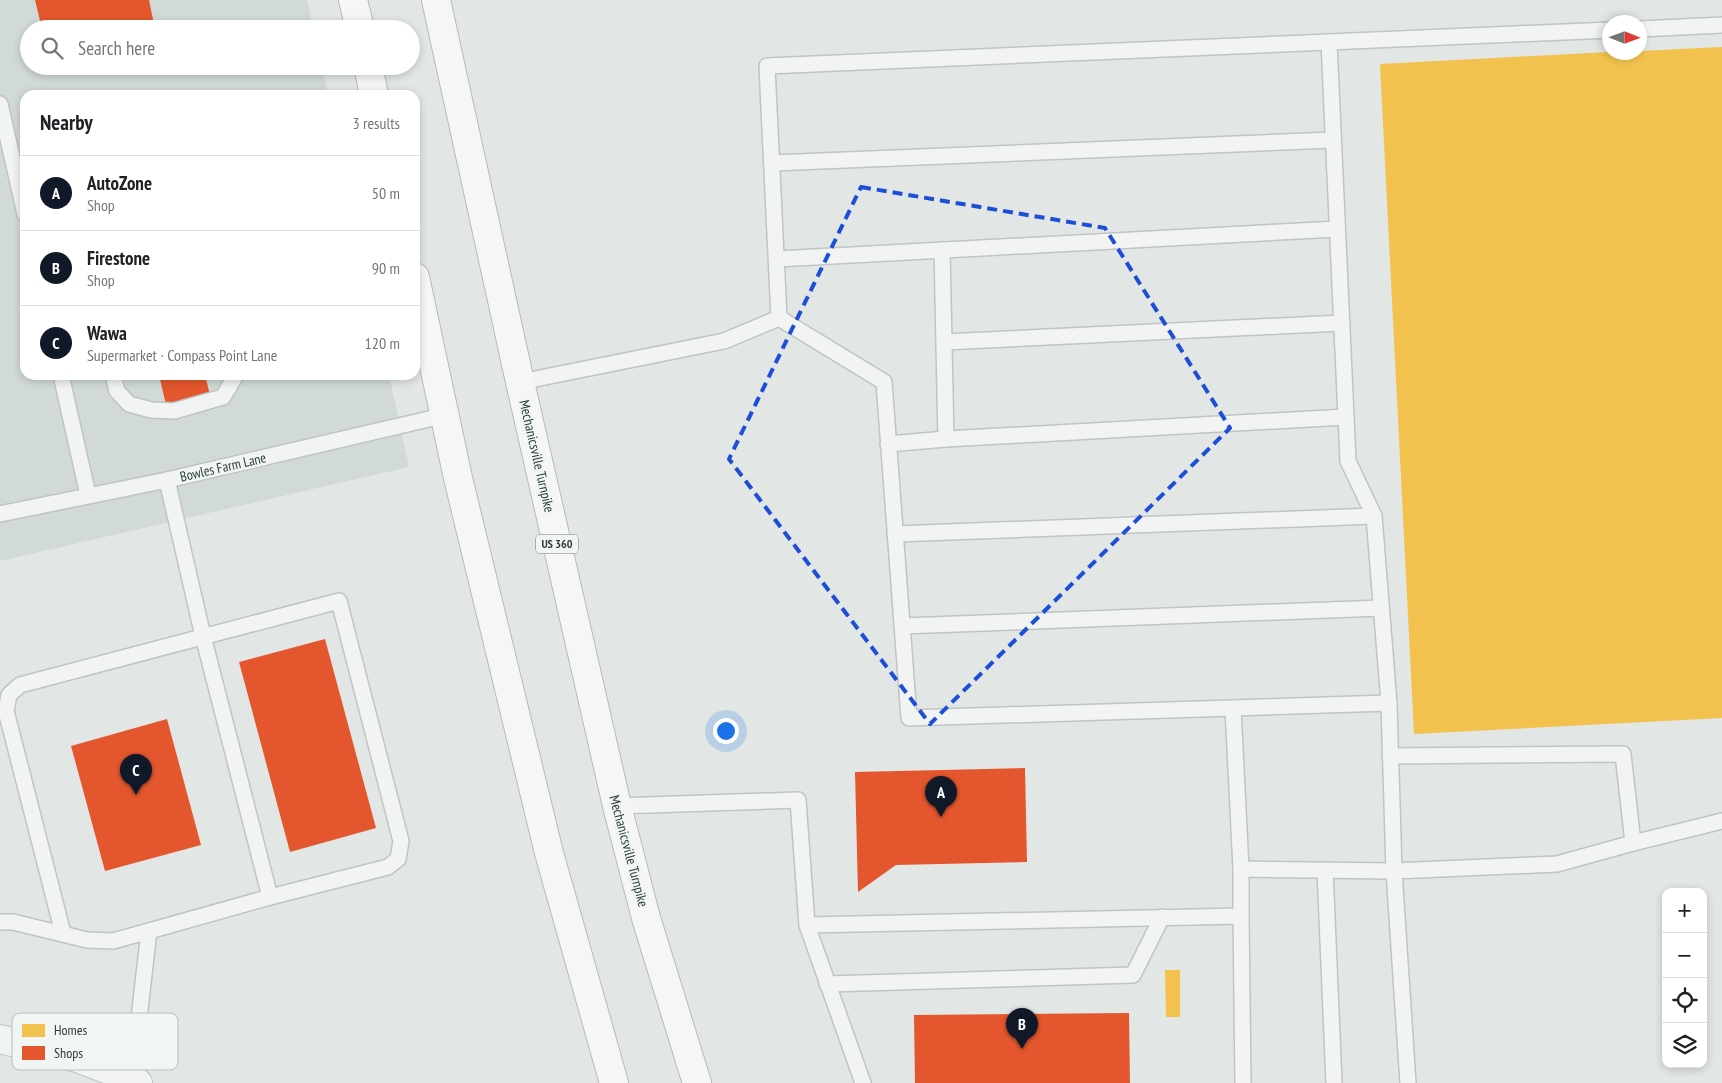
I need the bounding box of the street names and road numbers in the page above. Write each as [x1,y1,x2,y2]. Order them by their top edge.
street label: Mechanicsville Turnpike [515,398,559,514]
street label: Bowles Farm Lane [178,448,268,486]
road number: US 360 [536,534,578,554]
street label: Mechanicsville Turnpike [605,793,653,909]

